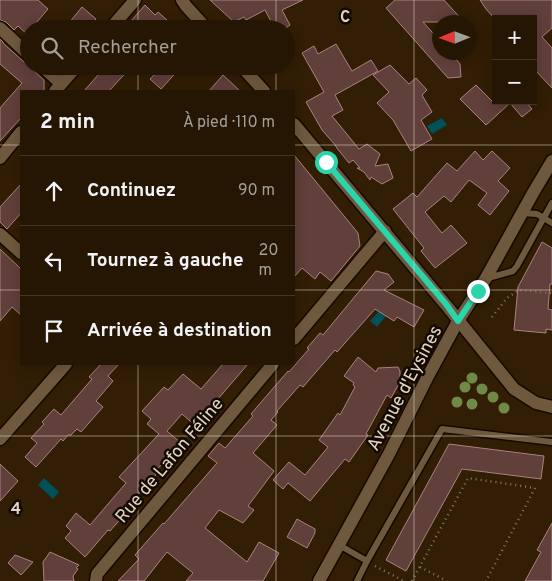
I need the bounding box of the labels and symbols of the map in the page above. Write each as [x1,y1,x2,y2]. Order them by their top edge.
text: C [340,8,350,28]
north arrow [432,15,477,60]
route start [315,151,338,174]
route end [467,280,490,303]
street label: Avenue d'Eysines [363,322,448,455]
street label: Rue de Lafon Féline [111,394,229,528]
text: 4 [11,500,21,520]

